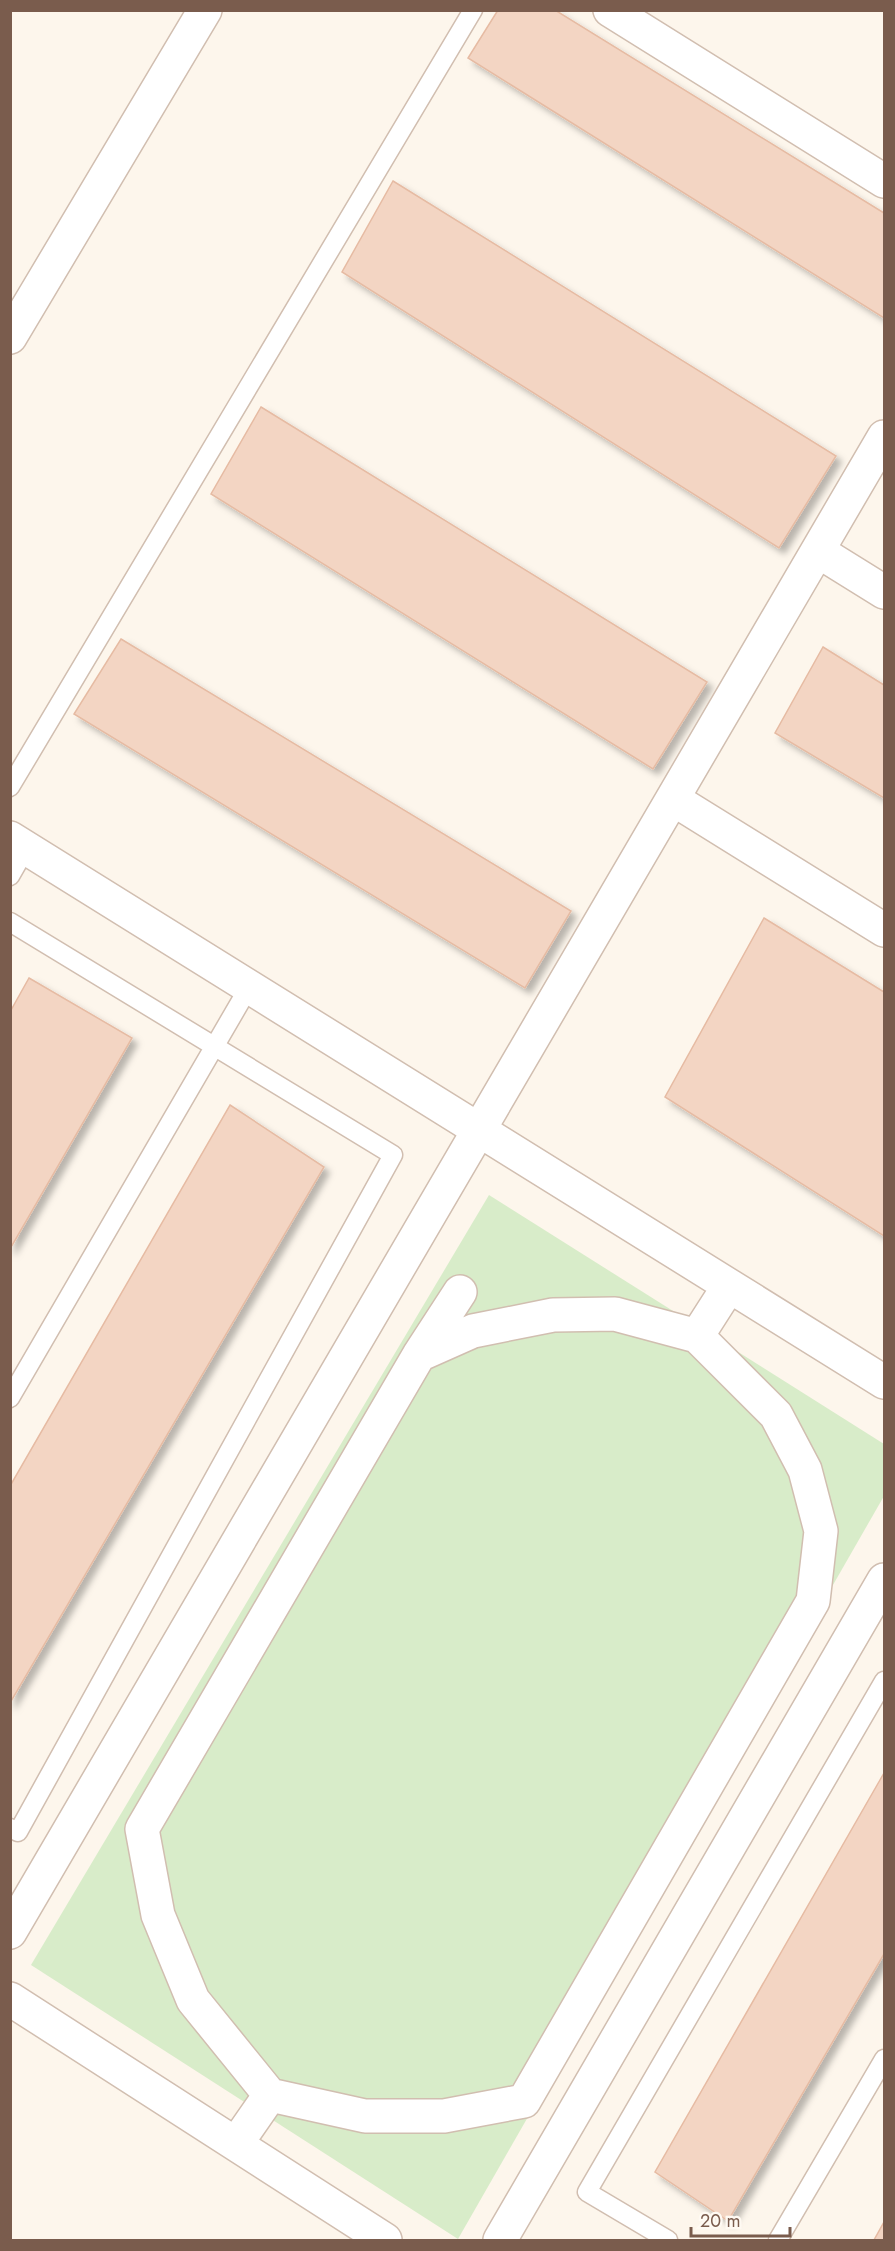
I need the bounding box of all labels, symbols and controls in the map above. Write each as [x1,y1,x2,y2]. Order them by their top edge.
scale bar [691,2200,790,2238]
text: 20 m [700,2208,740,2234]

